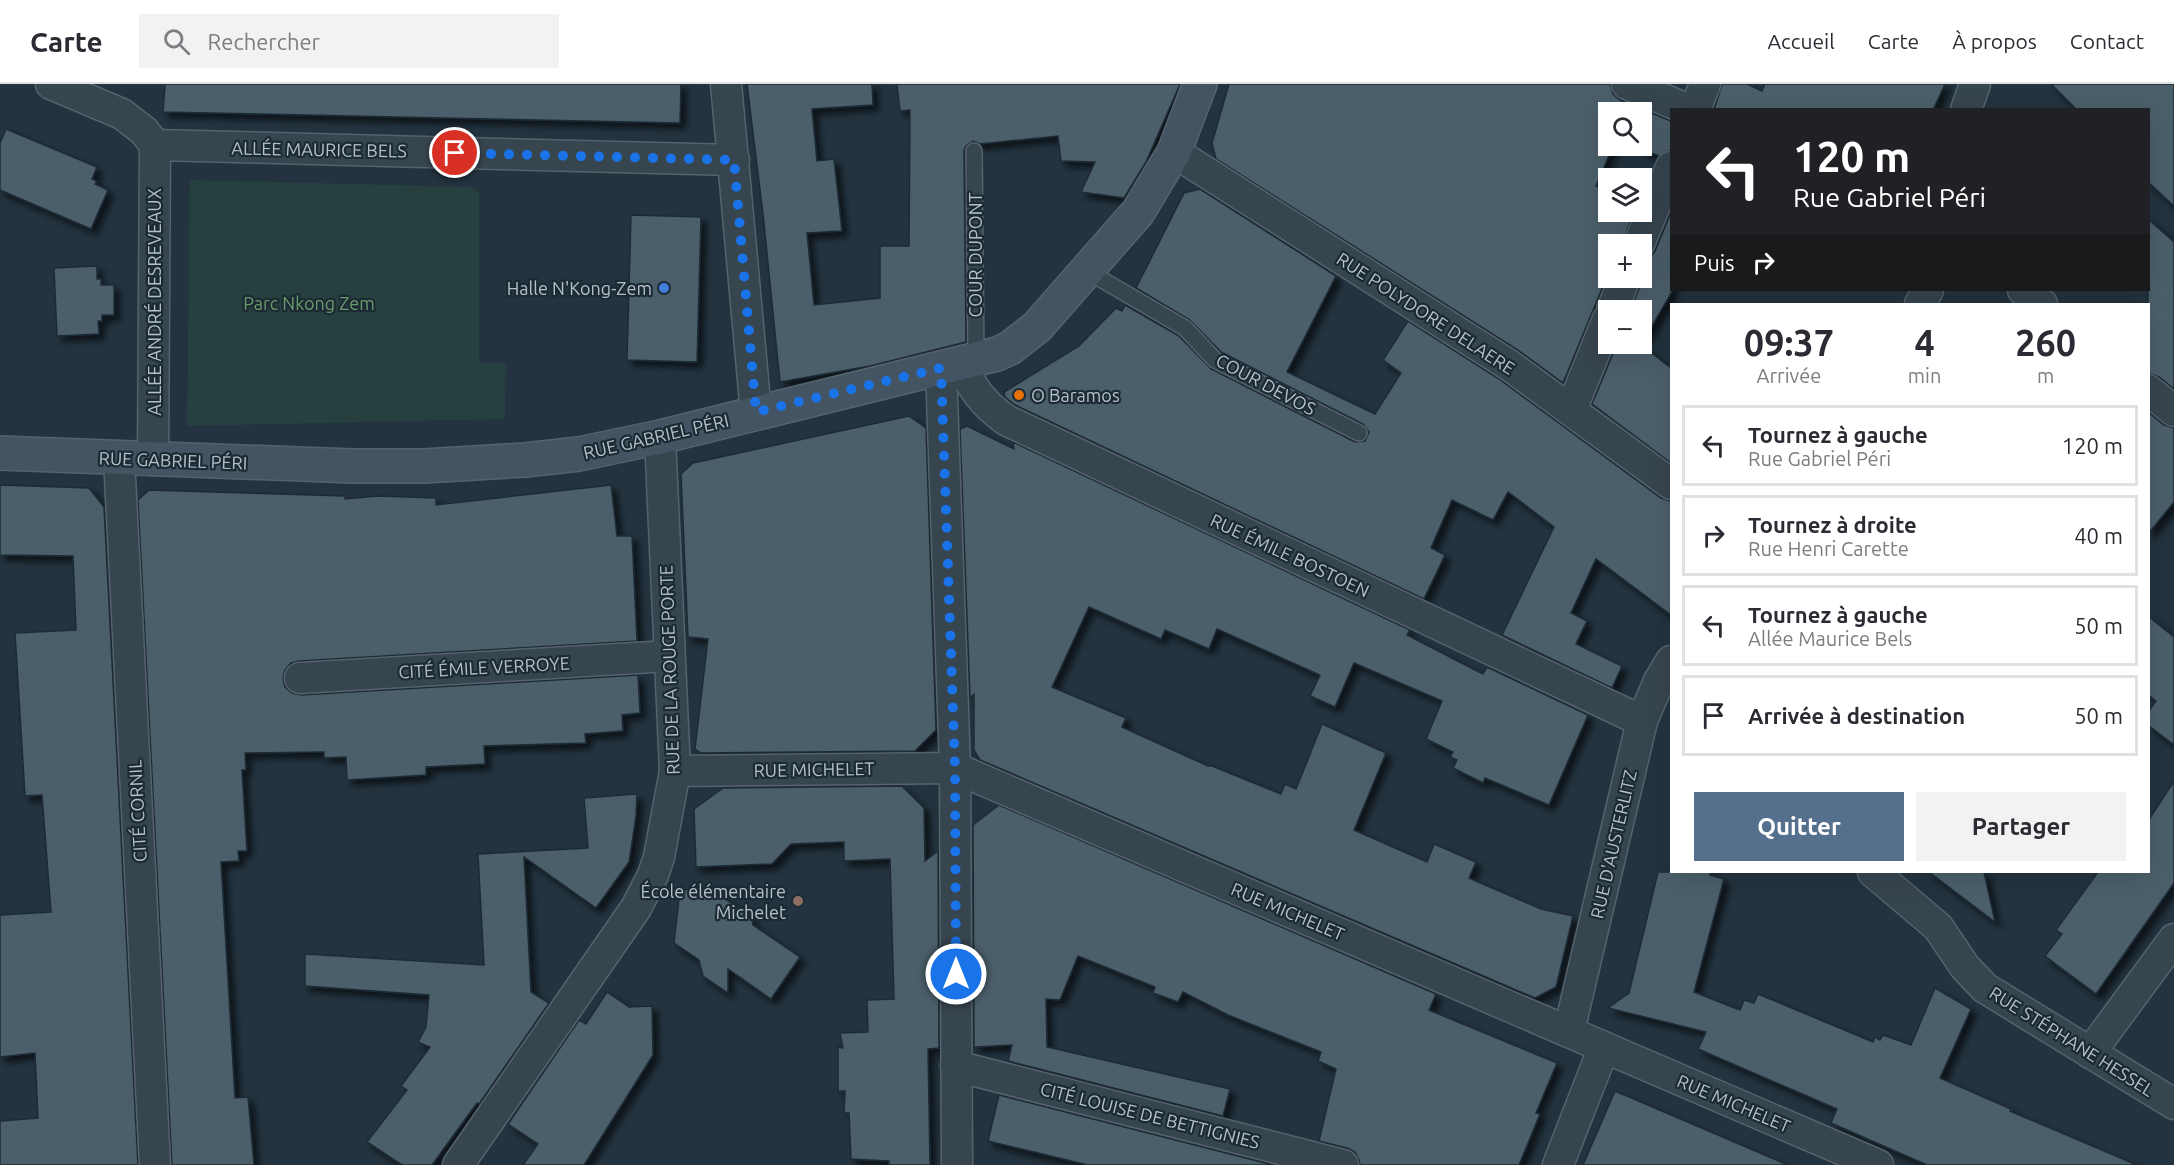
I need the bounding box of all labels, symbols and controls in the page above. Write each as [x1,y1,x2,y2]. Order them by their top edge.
search box [139,14,559,68]
icon: search [160,25,193,58]
text: Carte [30,26,103,57]
text: Rechercher [208,29,320,54]
text: Accueil [1767,29,1835,53]
text: Carte [1868,29,1919,53]
text: À propos [1952,29,2037,53]
text: Contact [2070,29,2144,53]
map controls [1598,102,1652,354]
button: search [1598,102,1652,156]
pin [429,127,480,178]
icon: left [1694,132,1772,210]
text: 120 m [1793,133,1910,180]
street label: ALLÉE MAURICE BELS [231,136,407,161]
icon: arrive [438,136,471,169]
button: layers [1598,168,1652,222]
text: Rue Gabriel Péri [1793,182,1986,212]
street label: ALLÉE ANDRÉ DESREVEAUX [143,188,164,416]
street label: COUR DUPONT [965,192,985,318]
button: + [1598,234,1652,288]
icon: right [1747,246,1780,279]
street label: RUE POLYDORE DELAERE [1333,248,1519,378]
text: Puis [1694,250,1735,275]
place label: Halle N'Kong-Zem [507,278,652,298]
marker: Halle N'Kong-Zem [657,281,671,295]
park label: Parc Nkong Zem [243,293,375,313]
button: − [1598,300,1652,354]
text: 09:37 [1744,322,1834,363]
text: 4 [1914,322,1935,363]
text: 260 [2015,322,2076,363]
street label: COUR DEVOS [1213,349,1319,419]
text: Arrivée [1757,364,1821,387]
text: min [1908,364,1941,387]
text: m [2037,364,2054,387]
place label: O Baramos [1031,385,1120,405]
marker: O Baramos [1012,388,1026,402]
street label: RUE GABRIEL PÉRI [581,409,731,462]
text: Tournez à gauche [1748,422,1928,447]
icon: left [1697,429,1730,462]
text: 120 m [2062,433,2123,458]
street label: RUE GABRIEL PÉRI [98,446,248,473]
text: Rue Gabriel Péri [1748,447,1891,470]
street label: RUE ÉMILE BOSTOEN [1207,509,1373,601]
text: Tournez à droite [1748,512,1917,537]
icon: right [1697,519,1730,552]
text: 40 m [2074,523,2123,548]
text: Rue Henri Carette [1748,537,1909,560]
street label: RUE DE LA ROUGE PORTE [655,565,683,775]
text: Tournez à gauche [1748,602,1928,627]
icon: left [1697,609,1730,642]
text: 50 m [2074,613,2123,638]
text: Allée Maurice Bels [1748,627,1912,650]
street label: CITÉ ÉMILE VERROYE [398,652,570,681]
icon: arrive [1697,699,1730,732]
text: Arrivée à destination [1748,703,1965,728]
text: 50 m [2074,703,2123,728]
street label: RUE MICHELET [753,758,875,780]
street label: CITÉ CORNIL [123,759,150,863]
street label: RUE D'AUSTERLITZ [1586,768,1640,920]
button: Quitter [1694,792,1904,861]
button: Partager [1916,792,2126,861]
street label: RUE MICHELET [1228,878,1348,944]
place label: École élémentaire Michelet [641,880,786,922]
marker: École élémentaire Michelet [791,894,805,908]
position arrow [924,942,988,1006]
street label: RUE STÉPHANE HESSEL [1986,981,2158,1100]
street label: RUE MICHELET [1674,1070,1794,1136]
street label: CITÉ LOUISE DE BETTIGNIES [1038,1077,1262,1152]

